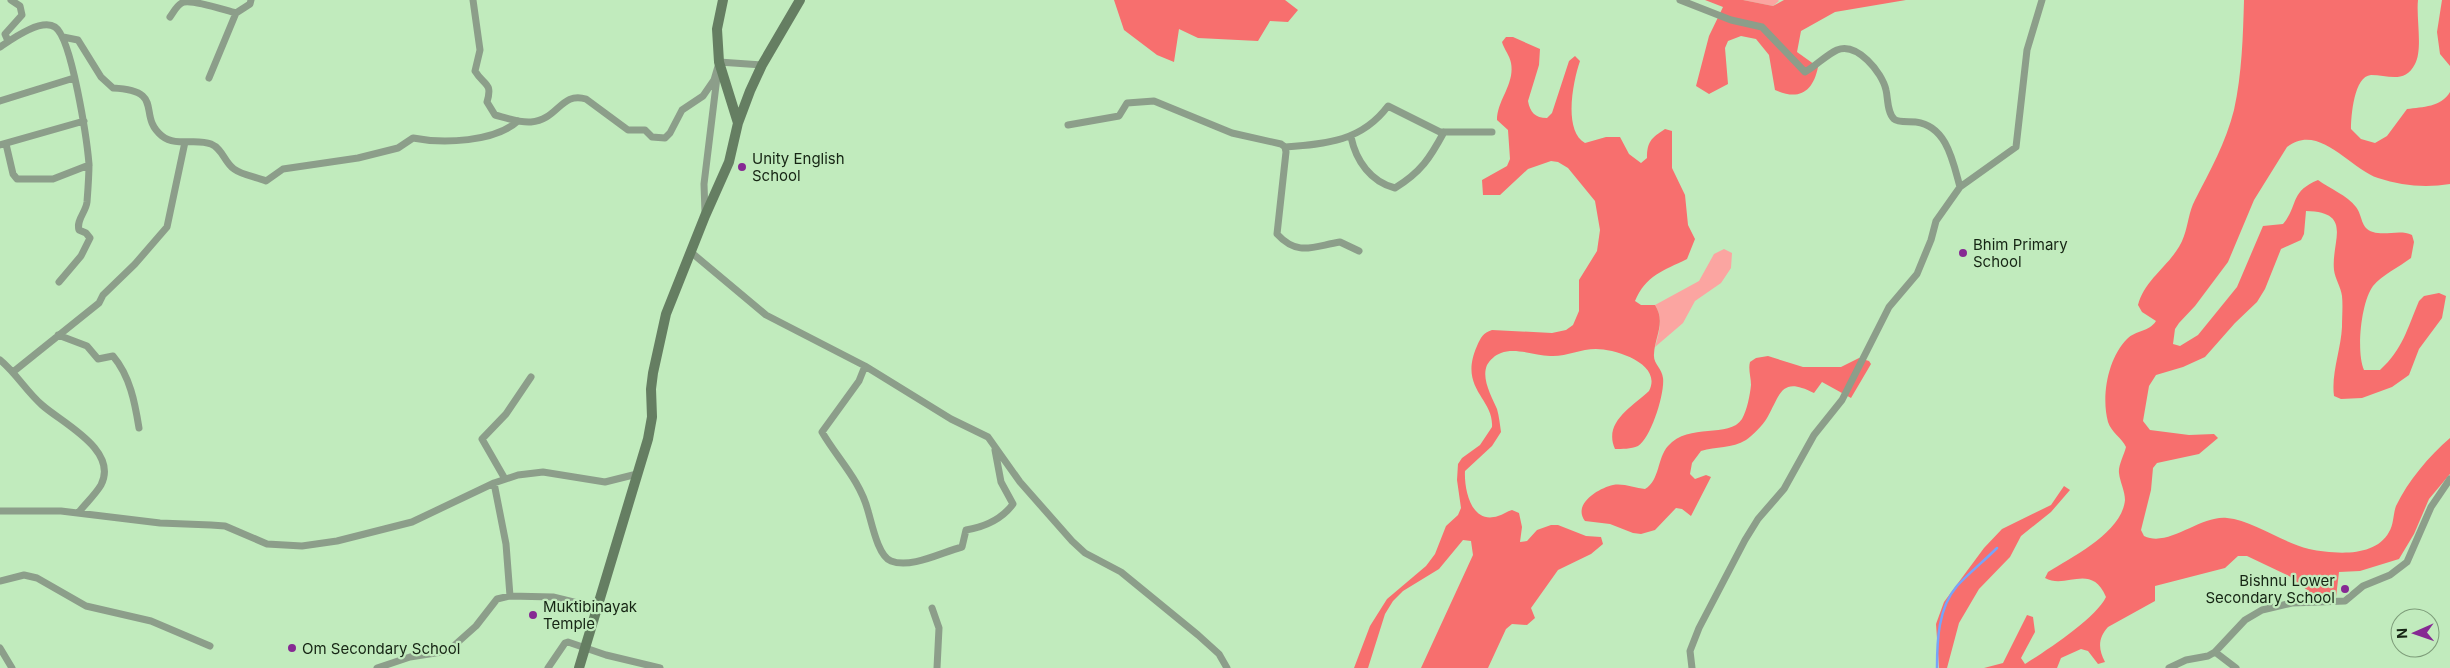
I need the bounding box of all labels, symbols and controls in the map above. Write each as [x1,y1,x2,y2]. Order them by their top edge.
place label: Unity English School [752,149,845,185]
marker: Unity English School [736,161,748,173]
place label: Bhim Primary School [1973,235,2068,271]
marker: Bhim Primary School [1957,247,1969,259]
place label: Bishnu Lower Secondary School [2205,571,2335,607]
marker: Bishnu Lower Secondary School [2339,583,2351,595]
place label: Muktibinayak Temple [543,597,638,633]
north arrow [2390,608,2440,658]
marker: Muktibinayak Temple [527,609,539,621]
text: N [2393,628,2410,639]
place label: Om Secondary School [302,639,460,658]
marker: Om Secondary School [286,642,298,654]

